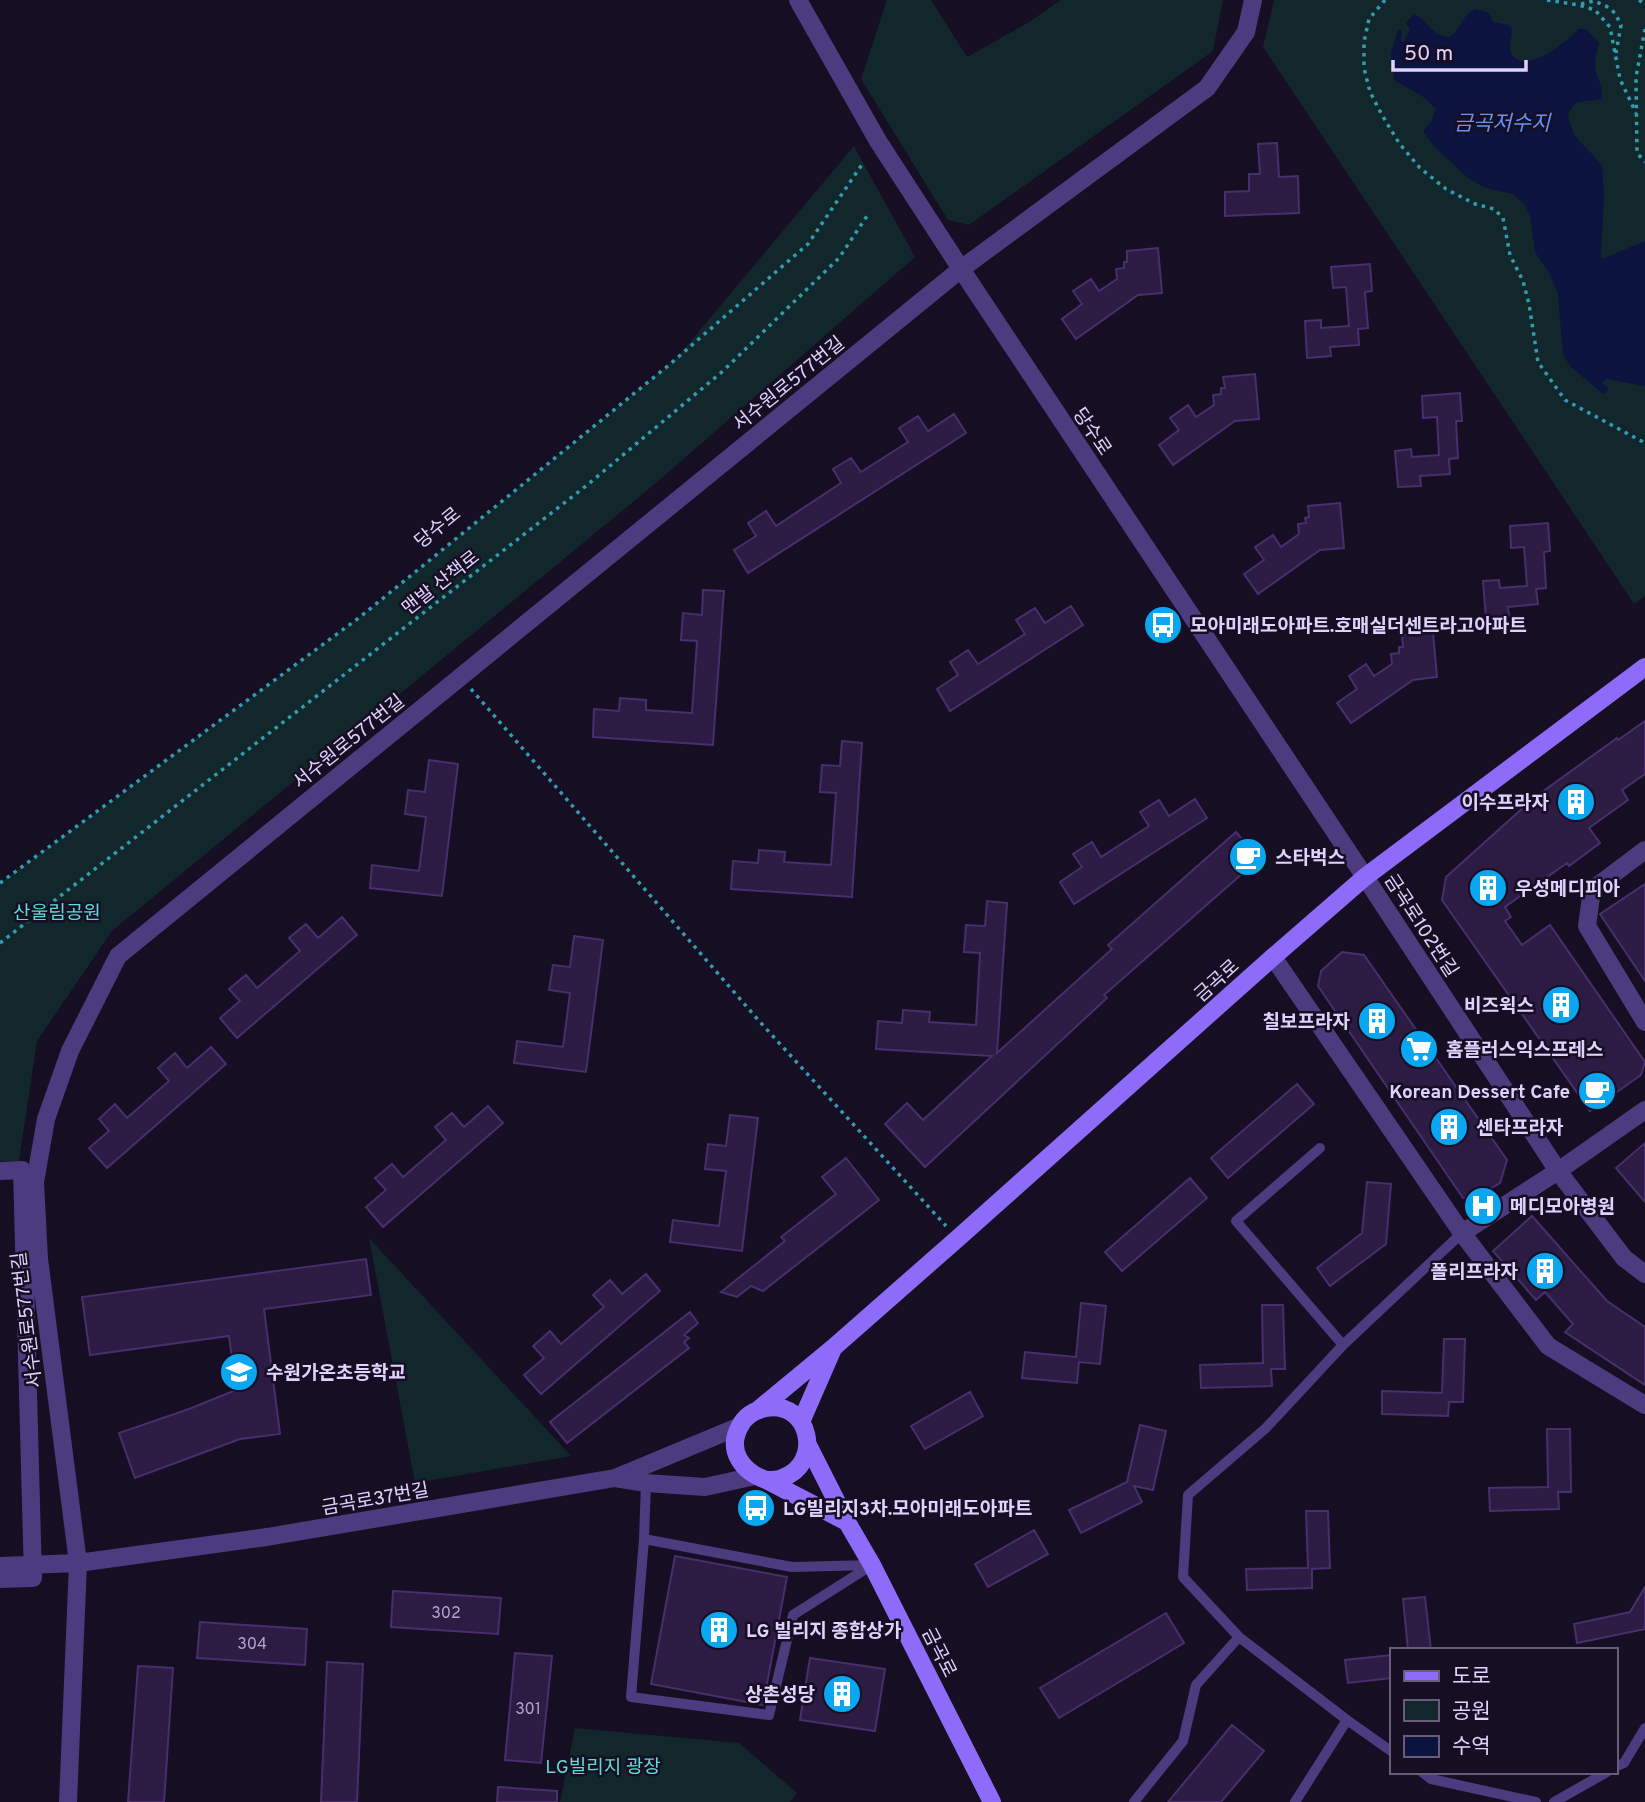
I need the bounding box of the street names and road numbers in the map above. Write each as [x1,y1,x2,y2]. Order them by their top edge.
street label: 서수원로577번길 [728,332,850,437]
street label: 당수로 [1067,404,1116,461]
street label: 당수로 [410,503,466,554]
street label: 맨발 산책로 [398,546,485,621]
street label: 서수원로577번길 [288,690,410,795]
street label: 금곡로102번길 [1378,870,1463,982]
street label: 금곡로 [1190,955,1245,1008]
street label: 서수원로577번길 [8,1250,48,1389]
street label: 금곡로37번길 [320,1479,431,1521]
street label: 금곡로 [916,1624,961,1682]

